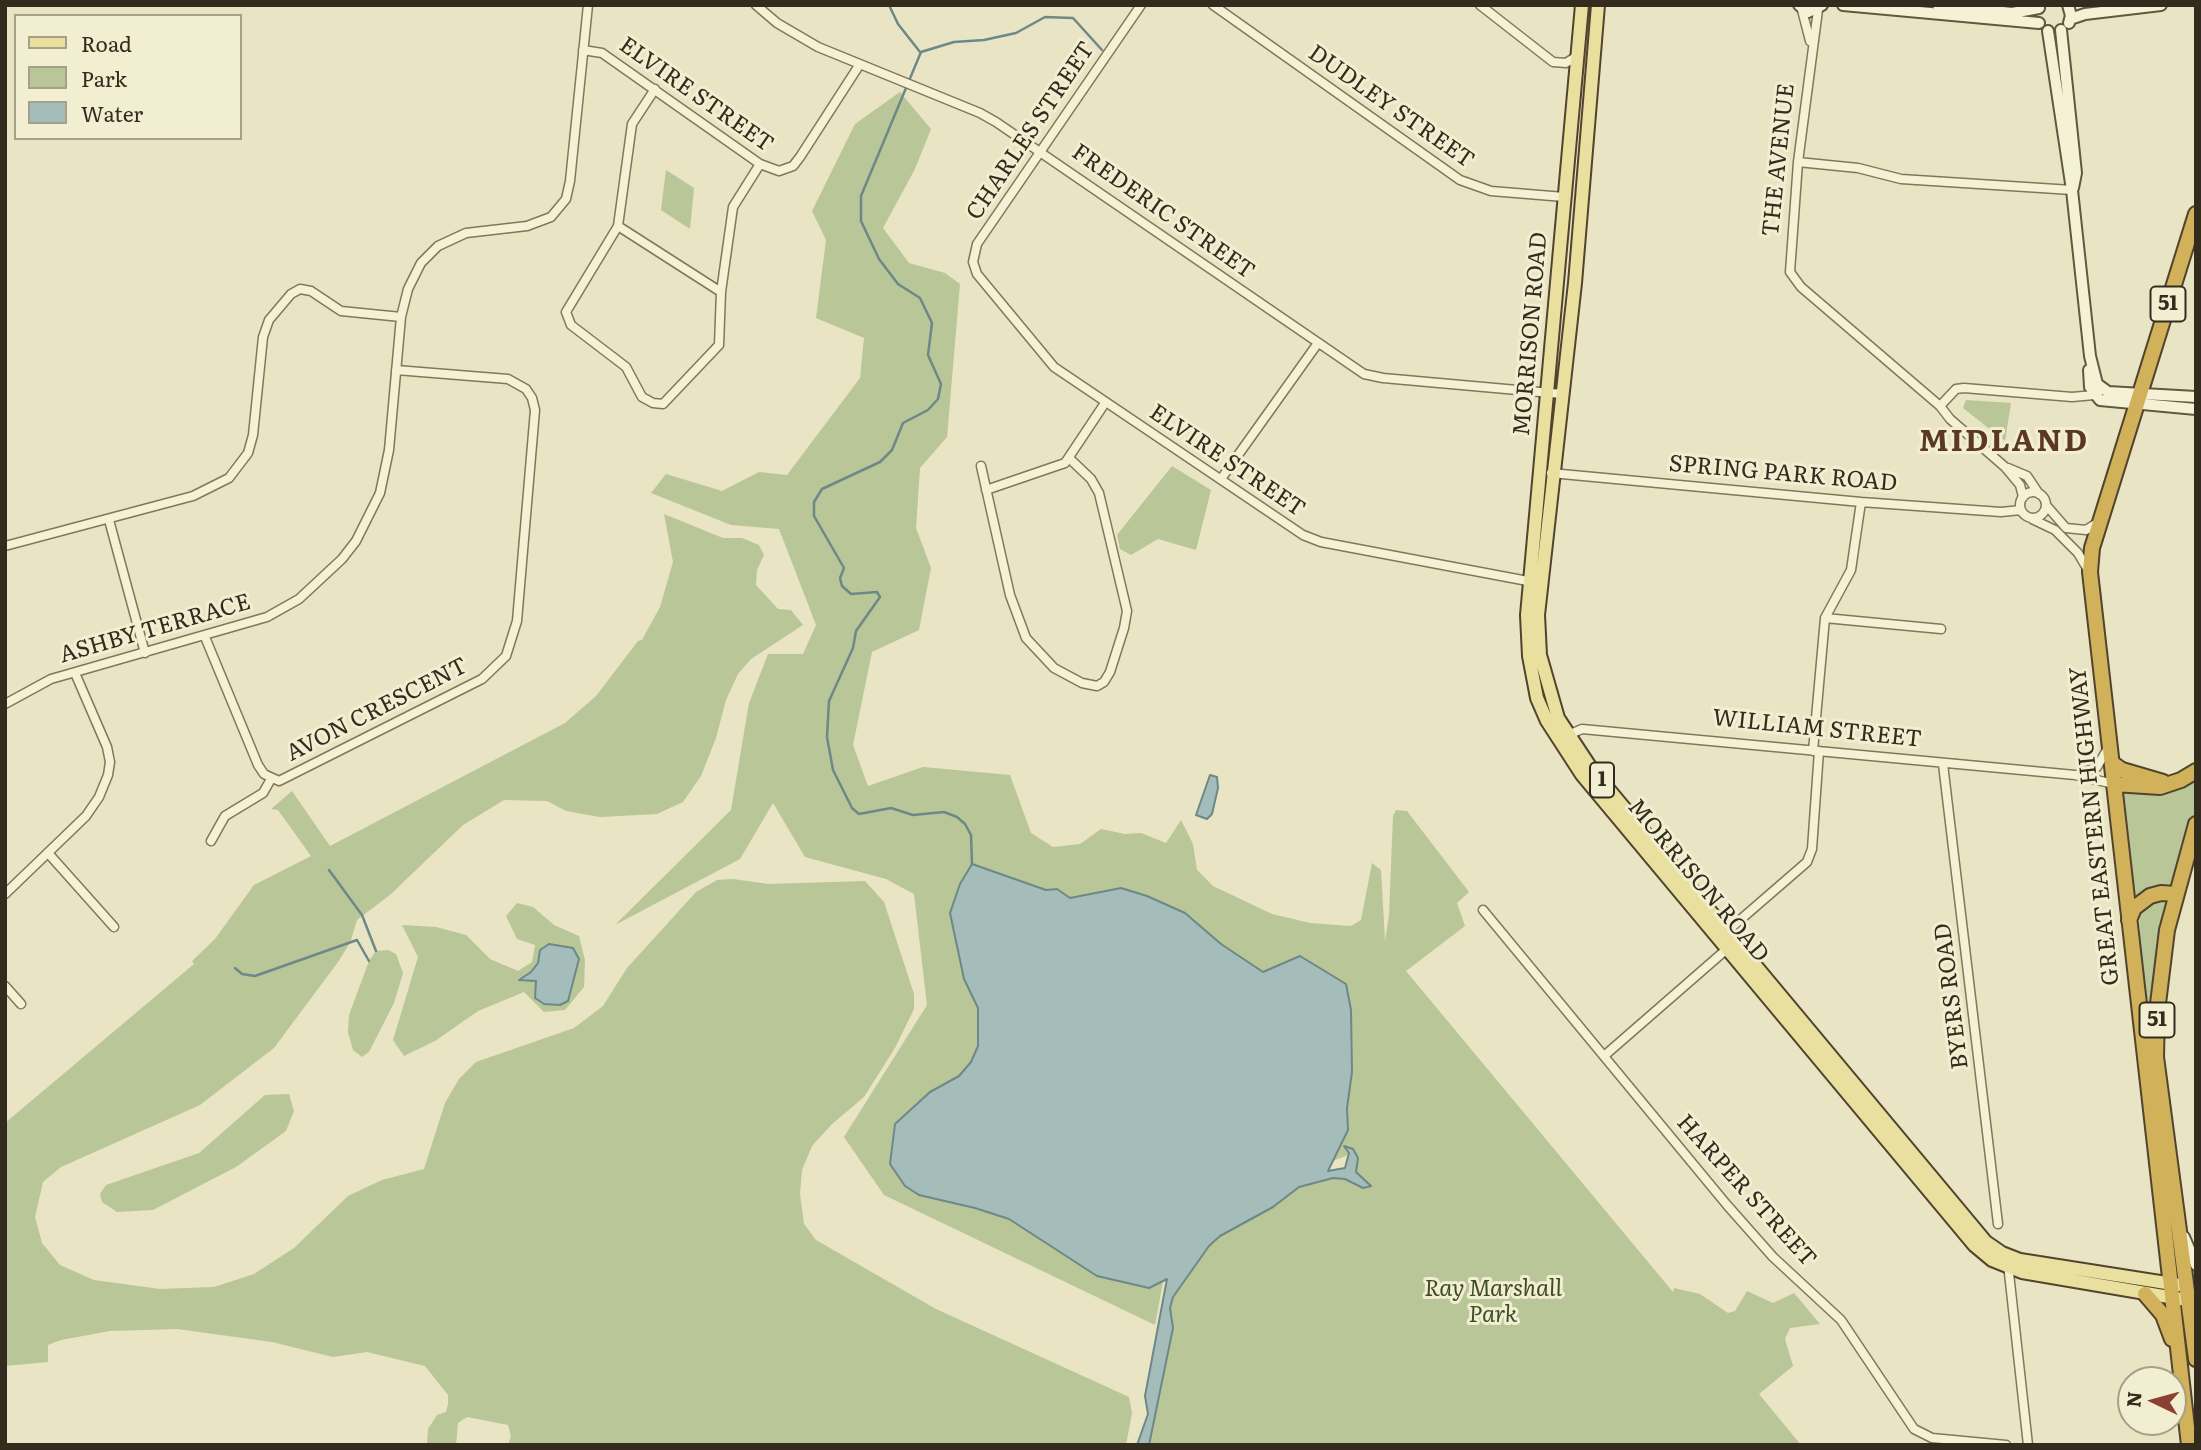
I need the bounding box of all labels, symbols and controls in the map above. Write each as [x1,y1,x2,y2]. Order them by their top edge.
legend [14,14,242,140]
text: Road [81,27,132,58]
street label: ELVIRE STREET [614,32,778,158]
street label: CHARLES STREET [961,37,1101,225]
street label: DUDLEY STREET [1303,39,1479,175]
text: Park [81,62,127,93]
street label: THE AVENUE [1757,82,1801,238]
text: Water [81,97,143,128]
street label: FREDERIC STREET [1066,138,1260,286]
street label: MORRISON ROAD [1508,231,1554,437]
road number: 51 [2150,286,2186,322]
street label: ELVIRE STREET [1144,399,1310,523]
district label: MIDLAND [1920,424,2088,460]
street label: SPRING PARK ROAD [1668,450,1898,498]
street label: ASHBY TERRACE [56,589,254,669]
street label: AVON CRESCENT [282,652,472,768]
street label: GREAT EASTERN HIGHWAY [2065,665,2125,987]
street label: WILLIAM STREET [1711,704,1923,754]
road number: 1 [1590,762,1614,798]
street label: MORRISON ROAD [1622,794,1774,968]
street label: BYERS ROAD [1929,921,1975,1071]
road number: 51 [2140,1002,2174,1038]
street label: HARPER STREET [1670,1109,1822,1273]
park label: Ray Marshall Park [1424,1275,1562,1329]
north arrow [2117,1366,2187,1436]
text: N [2118,1390,2148,1409]

